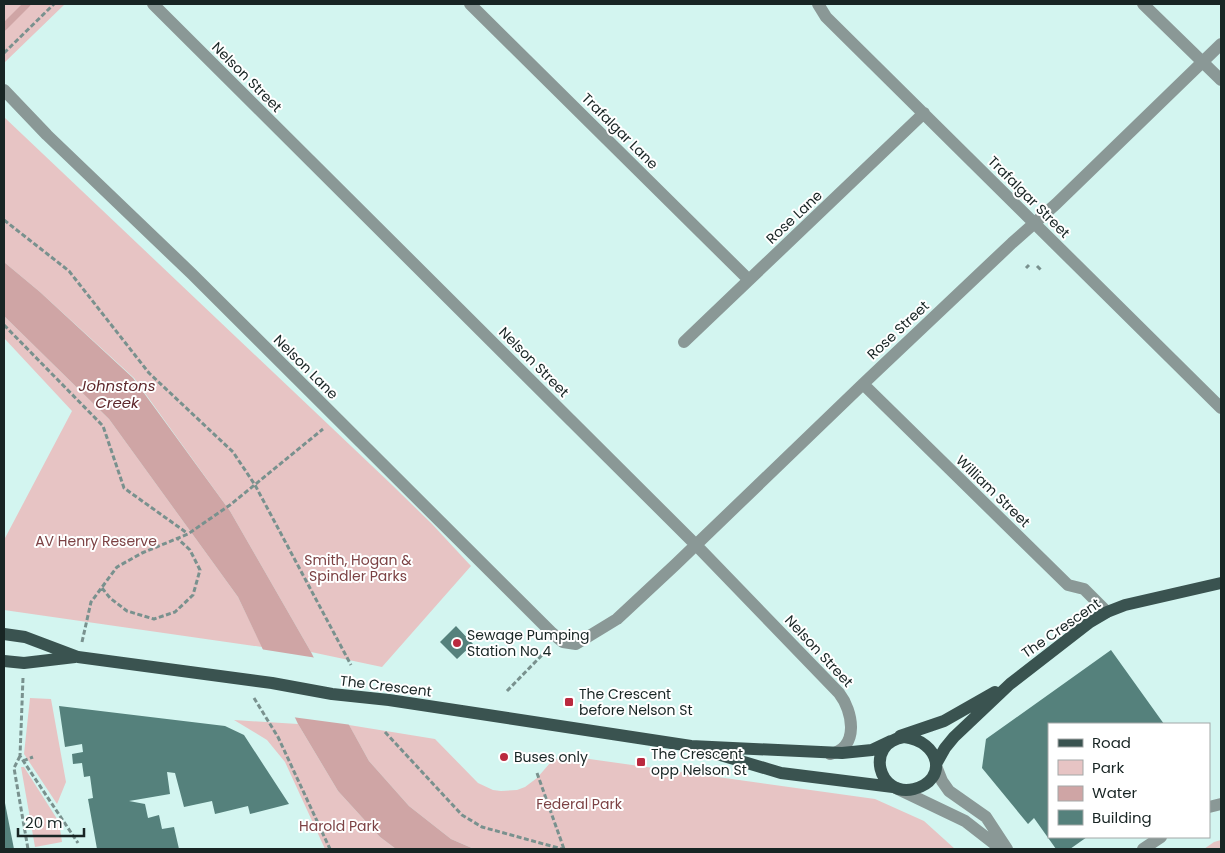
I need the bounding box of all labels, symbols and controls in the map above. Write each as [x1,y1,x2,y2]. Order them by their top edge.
street label: Nelson Street [207,37,287,117]
street label: Trafalgar Lane [577,88,663,174]
street label: Trafalgar Street [984,152,1074,242]
street label: Rose Lane [761,185,827,248]
street label: Rose Street [863,296,933,364]
street label: Nelson Street [494,322,574,402]
street label: Nelson Lane [269,330,343,404]
water label: Johnstons Creek [78,375,156,413]
street label: William Street [952,450,1034,532]
park label: AV Henry Reserve [35,531,157,551]
park label: Smith, Hogan & Spindler Parks [304,550,412,586]
street label: The Crescent [1017,593,1105,663]
street label: Nelson Street [780,611,858,691]
place label: Sewage Pumping Station No 4 [467,625,590,661]
marker: Sewage Pumping Station No 4 [451,637,463,649]
street label: The Crescent [339,670,433,702]
place label: The Crescent before Nelson St [579,684,693,720]
marker: The Crescent before Nelson St [563,696,575,708]
legend [1048,723,1210,838]
text: Road [1092,732,1131,753]
place label: The Crescent opp Nelson St [651,744,747,780]
place label: Buses only [514,747,588,767]
marker: Buses only [498,751,510,763]
marker: The Crescent opp Nelson St [635,756,647,768]
text: Park [1092,757,1124,778]
text: Water [1092,782,1138,803]
park label: Federal Park [536,794,623,814]
scale bar [18,806,84,838]
text: Building [1092,807,1152,828]
text: 20 m [25,812,63,833]
park label: Harold Park [299,816,380,836]

